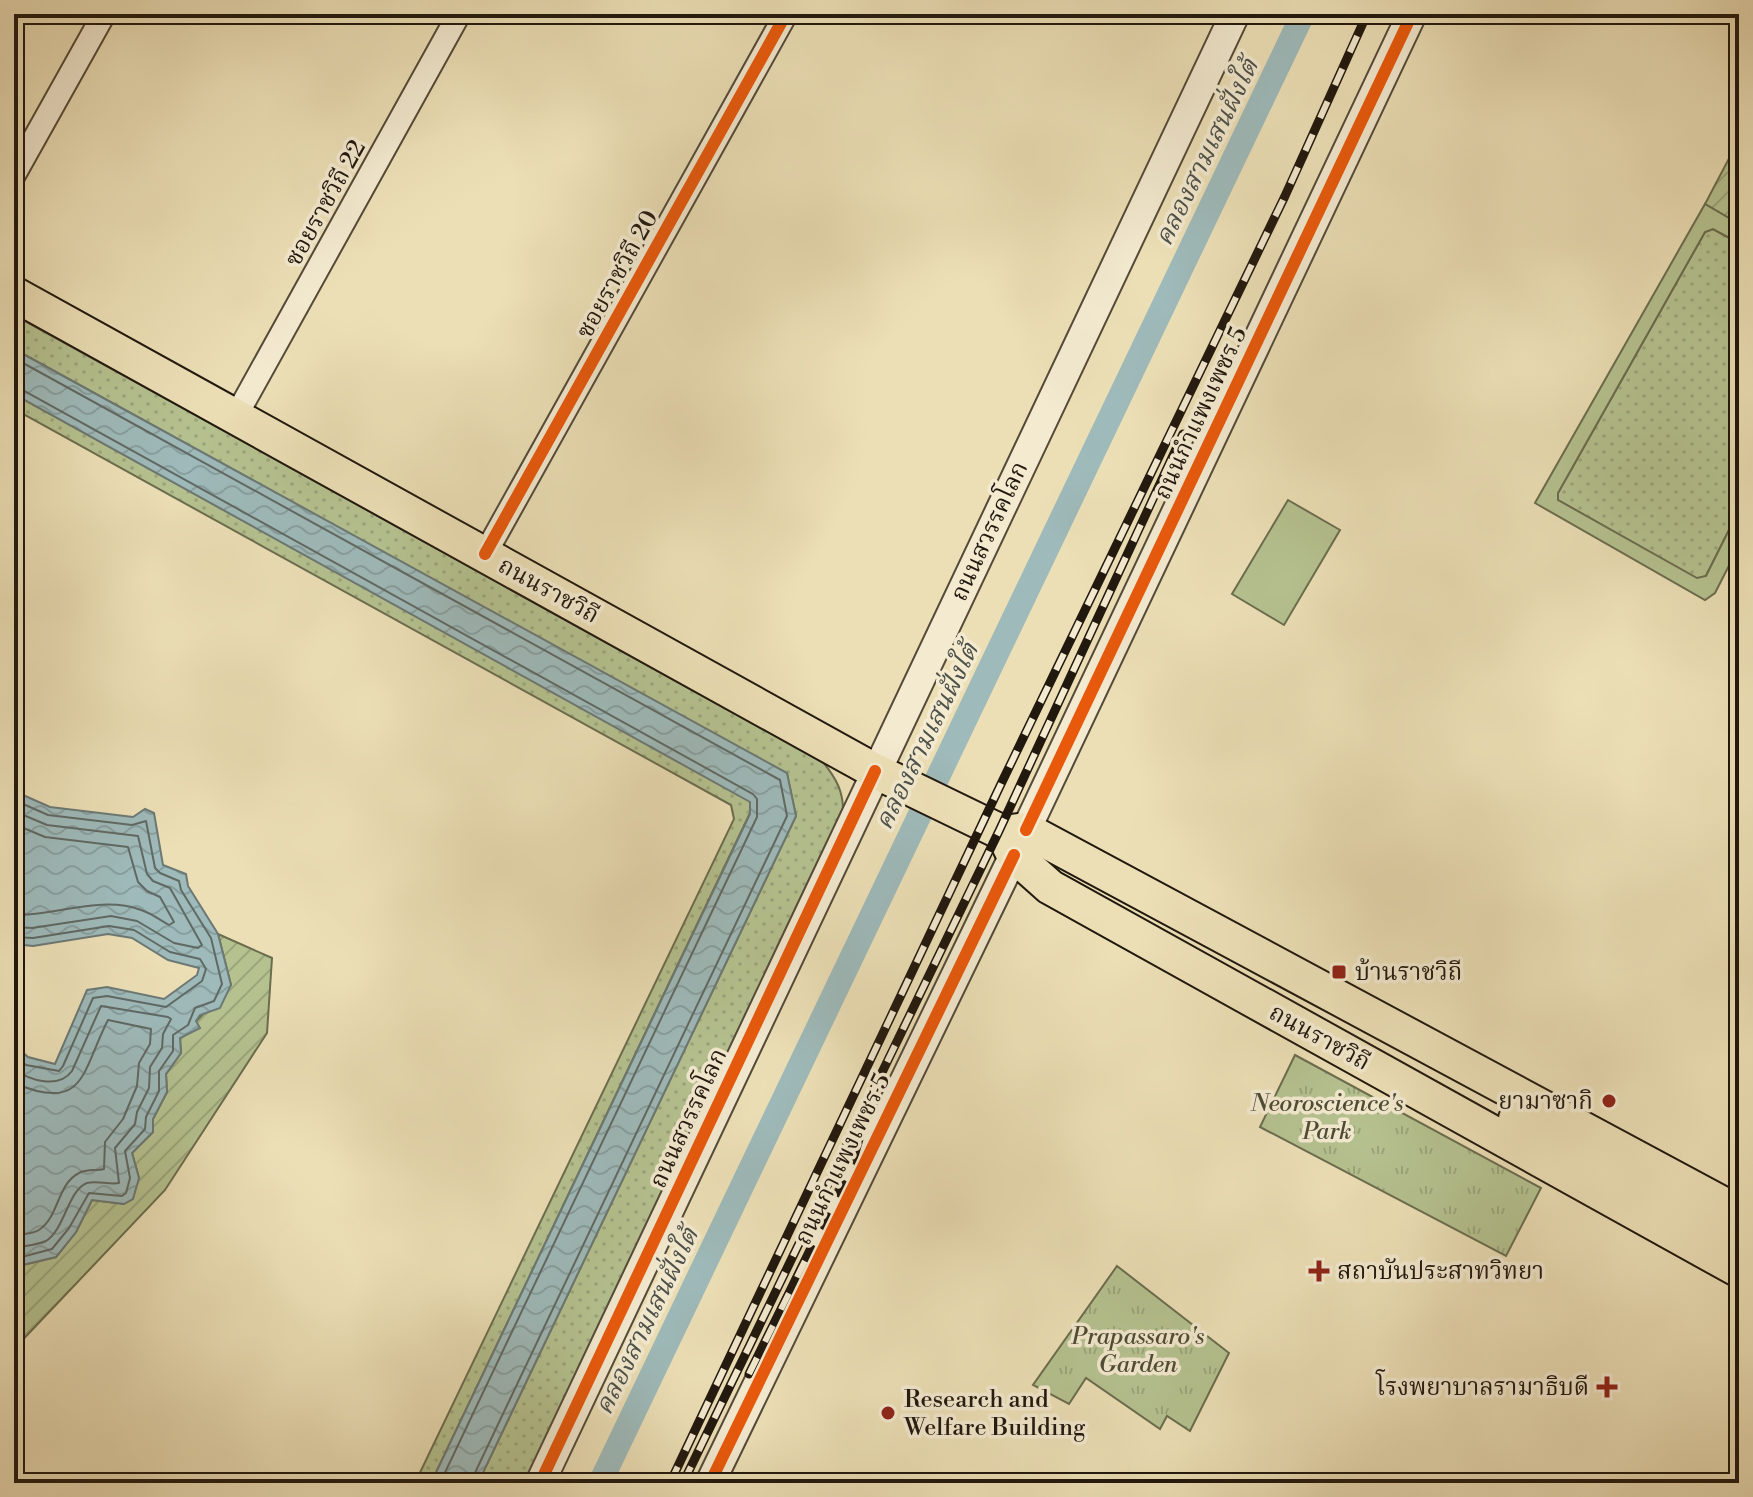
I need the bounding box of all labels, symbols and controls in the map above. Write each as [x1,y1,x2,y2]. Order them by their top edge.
water label: คลองสามเสนฝั่งใต้ [1144,48,1268,251]
street label: ซอยราชวิถี 22 [279,135,373,272]
street label: ซอยราชวิถี 20 [570,205,665,344]
street label: ถนนกำแพงเพชร 5 [1148,322,1254,505]
street label: ถนนสวรรคโลก [941,455,1035,606]
street label: ถนนราชวิถี [493,551,604,631]
water label: คลองสามเสนฝั่งใต้ [864,632,988,835]
place label: บ้านราชวิถี [1355,958,1462,988]
marker: บ้านราชวิถี [1330,963,1348,981]
street label: ถนนราชวิถี [1264,998,1375,1078]
street label: ถนนสวรรคโลก [640,1042,734,1193]
street label: ถนนกำแพงเพชร 5 [788,1069,897,1250]
place label: ยามาซากิ [1498,1087,1593,1117]
park label: Neoroscience's Park [1249,1089,1404,1147]
marker: ยามาซากิ [1600,1092,1618,1110]
water label: คลองสามเสนฝั่งใต้ [584,1217,708,1420]
place label: สถาบันประสาทวิทยา [1337,1257,1544,1287]
marker: สถาบันประสาทวิทยา [1308,1260,1330,1282]
park label: Prapassaro's Garden [1070,1322,1205,1380]
place label: โรงพยาบาลรามาธิบดี [1375,1369,1589,1403]
marker: โรงพยาบาลรามาธิบดี [1596,1376,1618,1398]
place label: Research and Welfare Building [903,1385,1086,1443]
marker: Research and Welfare Building [879,1404,897,1422]

